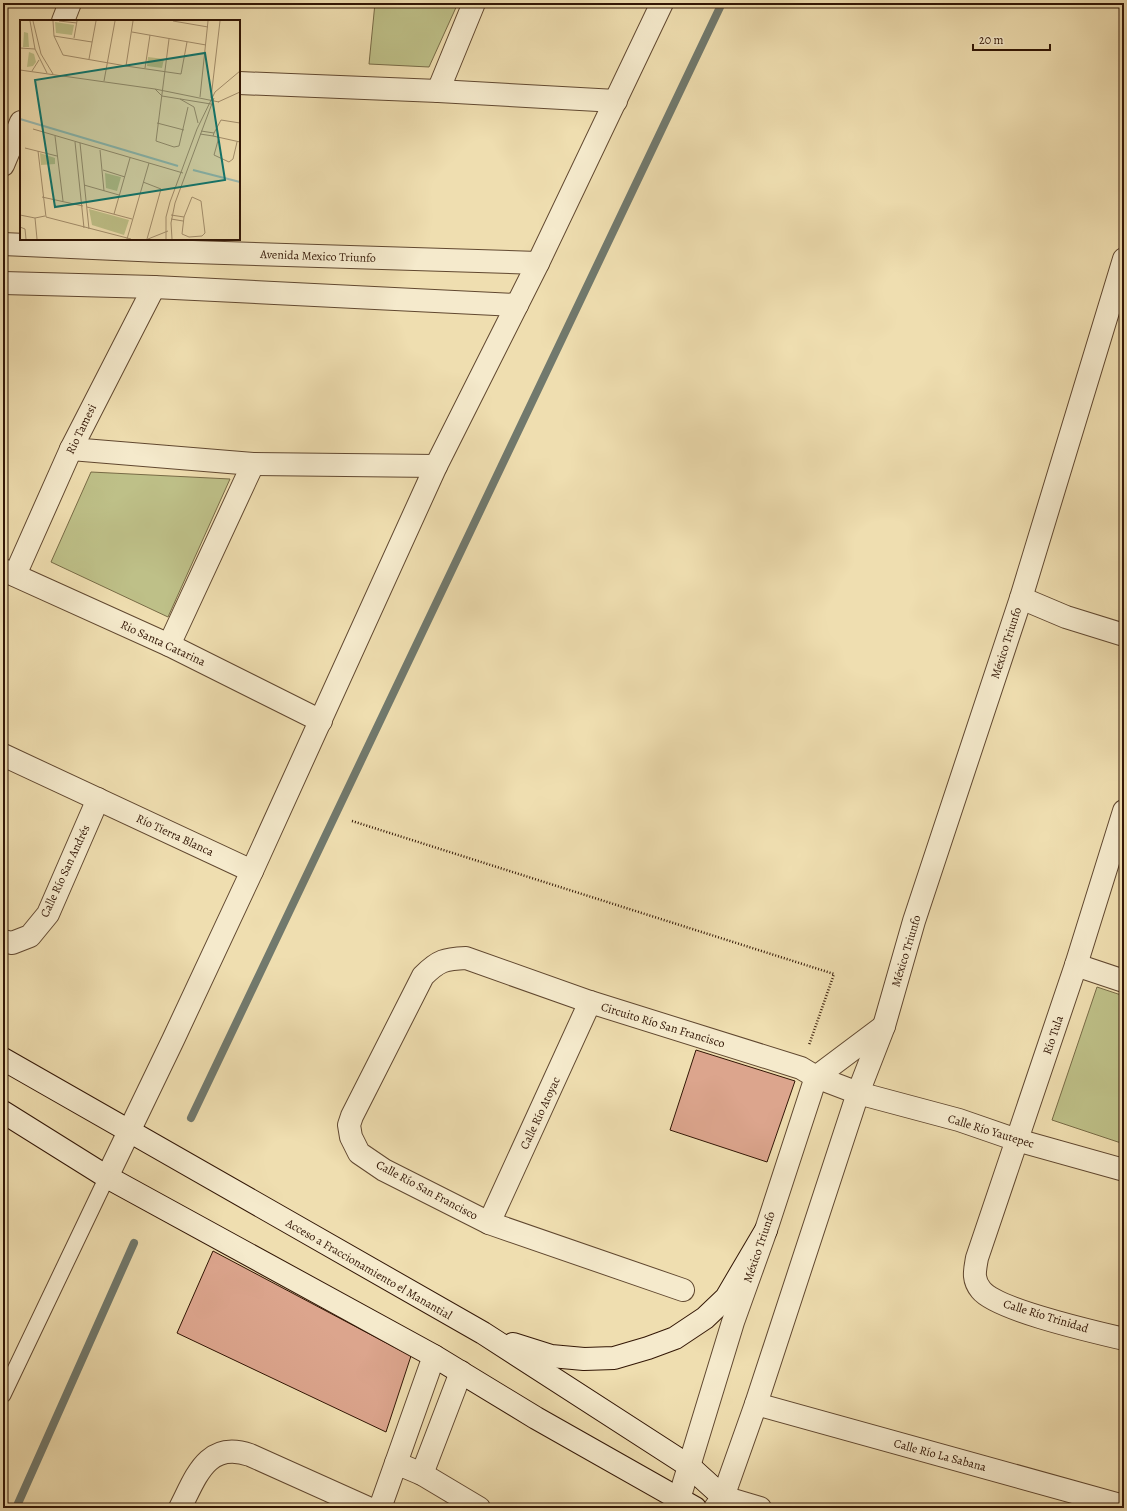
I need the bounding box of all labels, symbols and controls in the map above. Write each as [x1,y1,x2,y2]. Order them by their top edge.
inset map [20,20,240,240]
scale bar [973,26,1050,52]
text: 20 m [979,32,1003,48]
street label: Avenida Mexico Triunfo [259,246,376,266]
street label: Rio Tamesi [62,401,100,457]
street label: México Triunfo [987,605,1025,681]
street label: Rio Santa Catarina [118,616,208,670]
street label: Río Tierra Blanca [134,810,217,860]
street label: Calle Río San Andrés [36,822,94,920]
street label: México Triunfo [887,913,925,989]
street label: Circuito Río San Francisco [599,999,727,1051]
street label: Río Tula [1039,1013,1067,1057]
street label: Calle Río Atoyac [516,1074,564,1152]
street label: Calle Río Yautepec [946,1110,1036,1152]
street label: Calle Río San Francisco [373,1156,481,1224]
street label: México Triunfo [739,1209,779,1285]
street label: Acceso a Fraccionamiento el Manantial [282,1214,455,1323]
street label: Calle Río Trinidad [1001,1295,1091,1337]
street label: Calle Río La Sabana [892,1435,988,1475]

